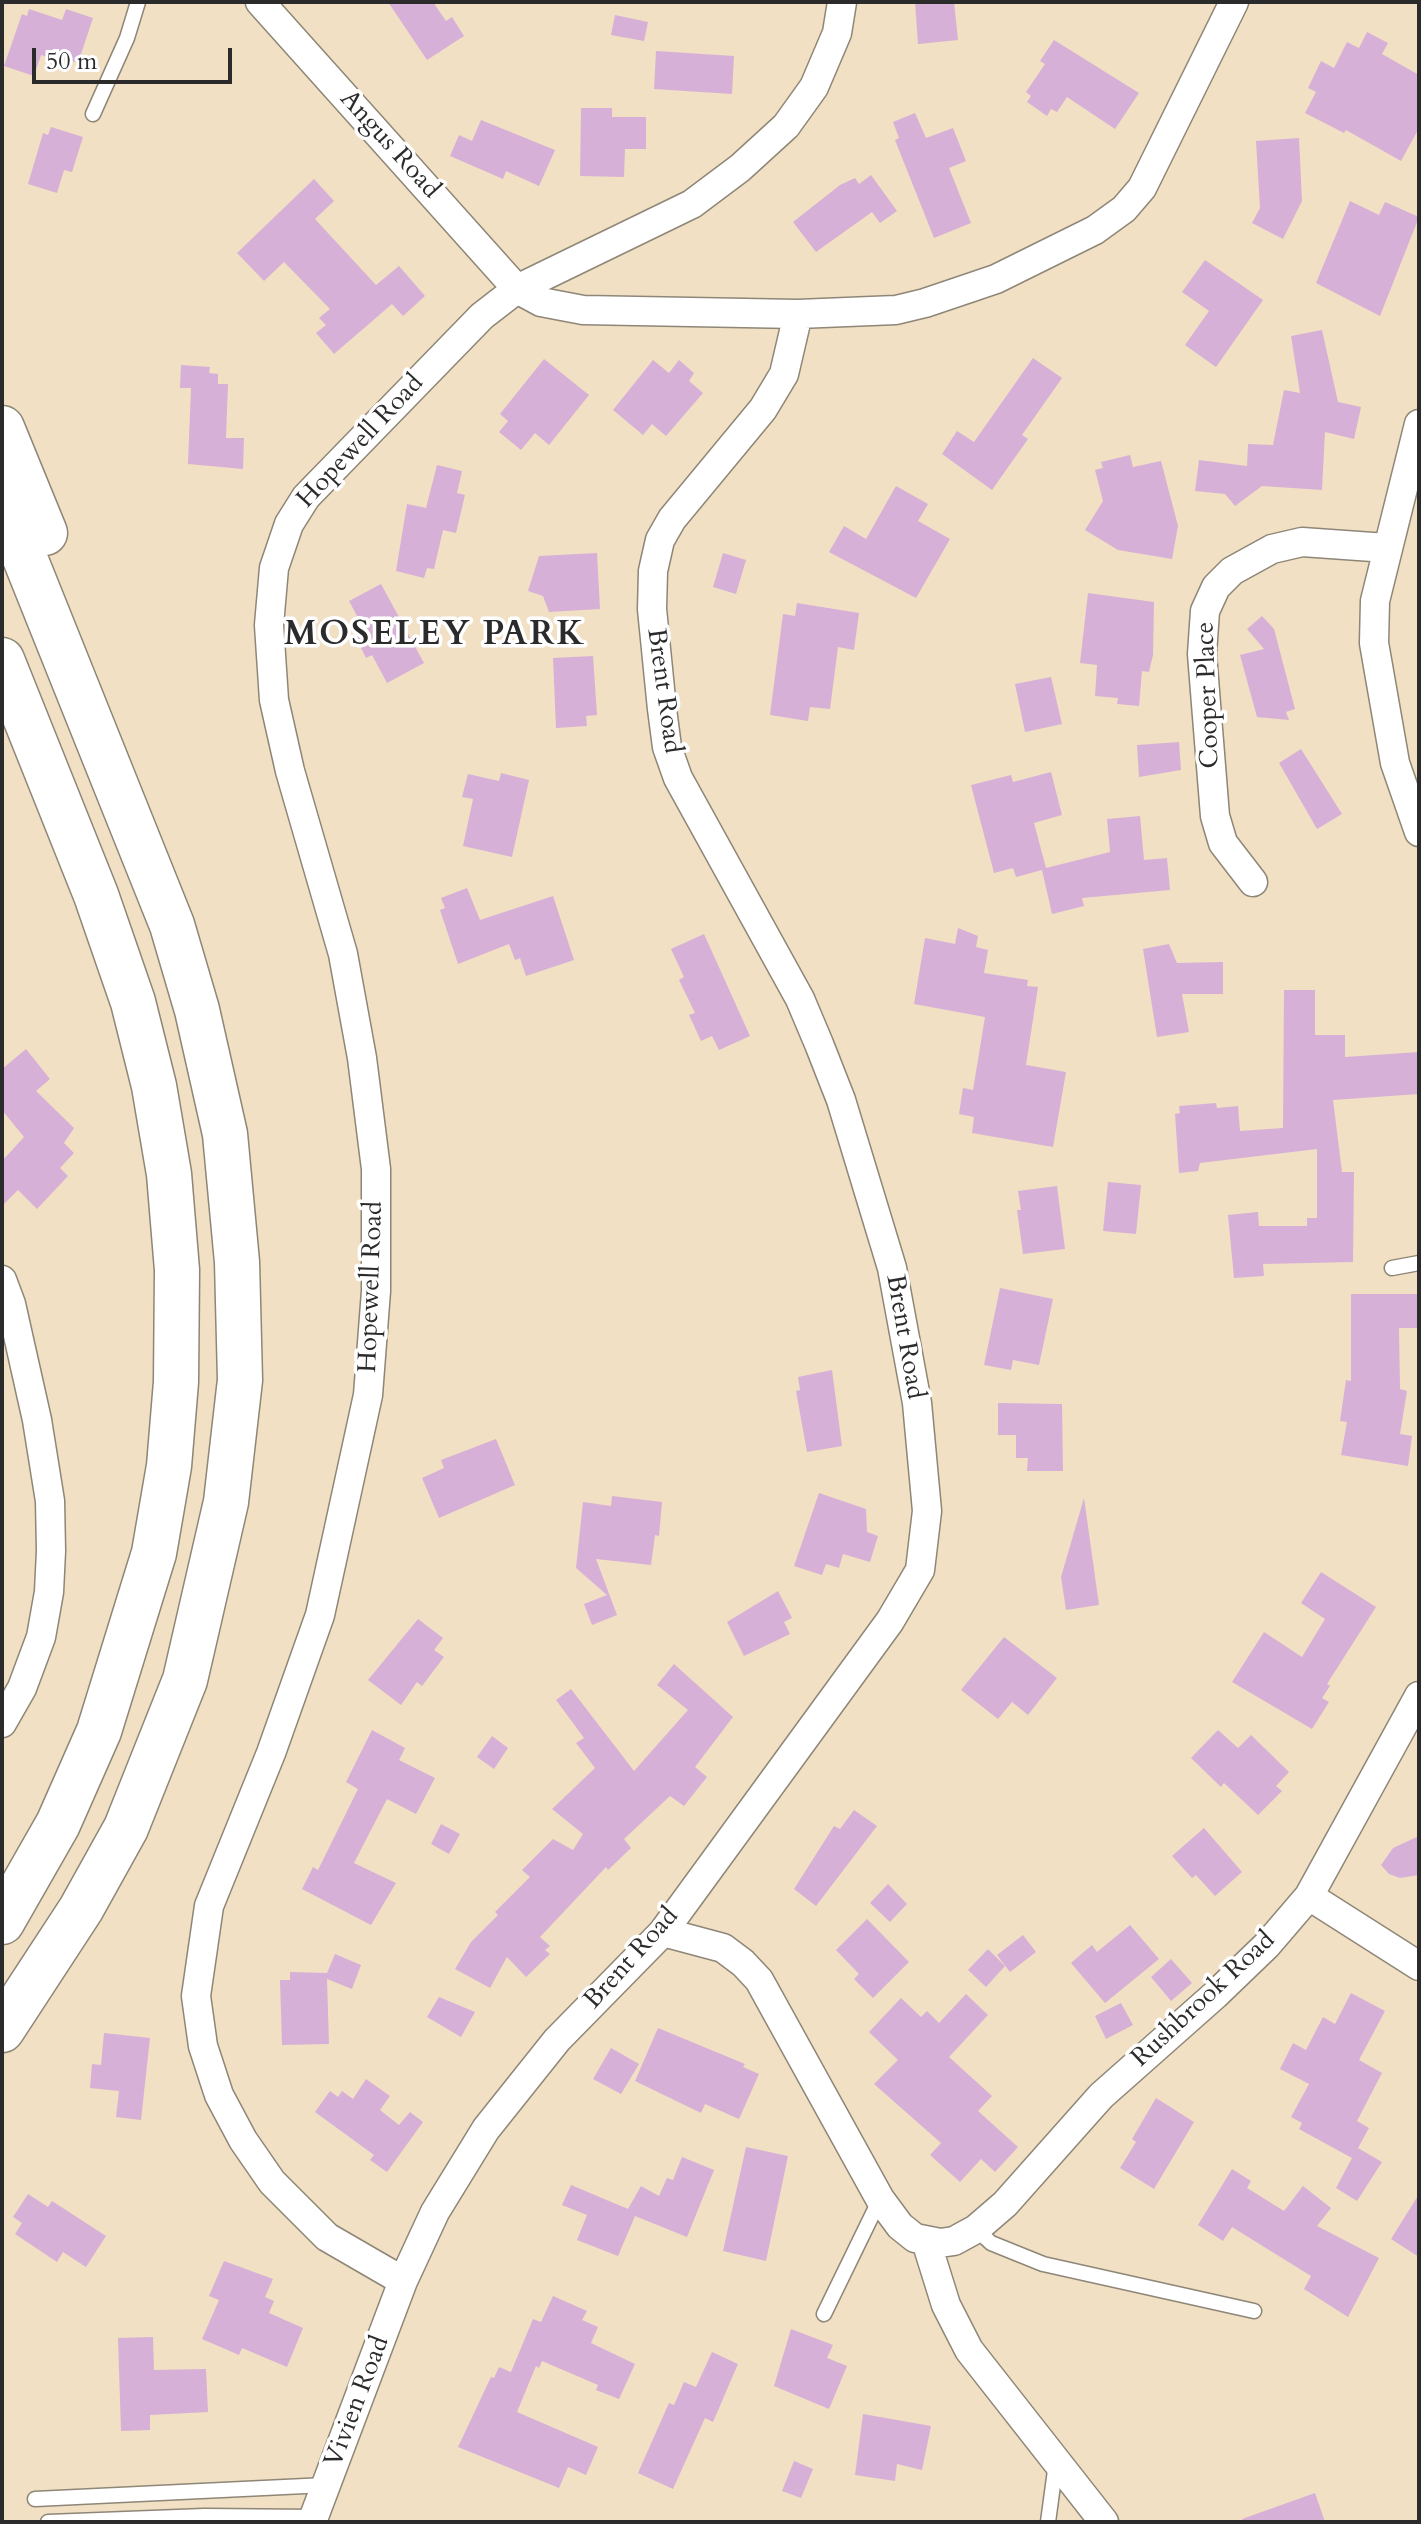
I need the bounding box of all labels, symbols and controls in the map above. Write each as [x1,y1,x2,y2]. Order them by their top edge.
scale bar [36,32,236,82]
text: 50 m [46,45,97,78]
street label: Angus Road [332,84,446,206]
street label: Hopewell Road [291,369,431,515]
district label: MOSELEY PARK [284,616,586,656]
street label: Cooper Place [1191,621,1227,769]
street label: Brent Road [639,626,687,756]
street label: Hopewell Road [353,1201,391,1373]
street label: Brent Road [878,1272,930,1402]
street label: Brent Road [578,1902,686,2016]
street label: Rushbrook Road [1126,1926,1282,2074]
street label: Vivien Road [319,2332,397,2472]

